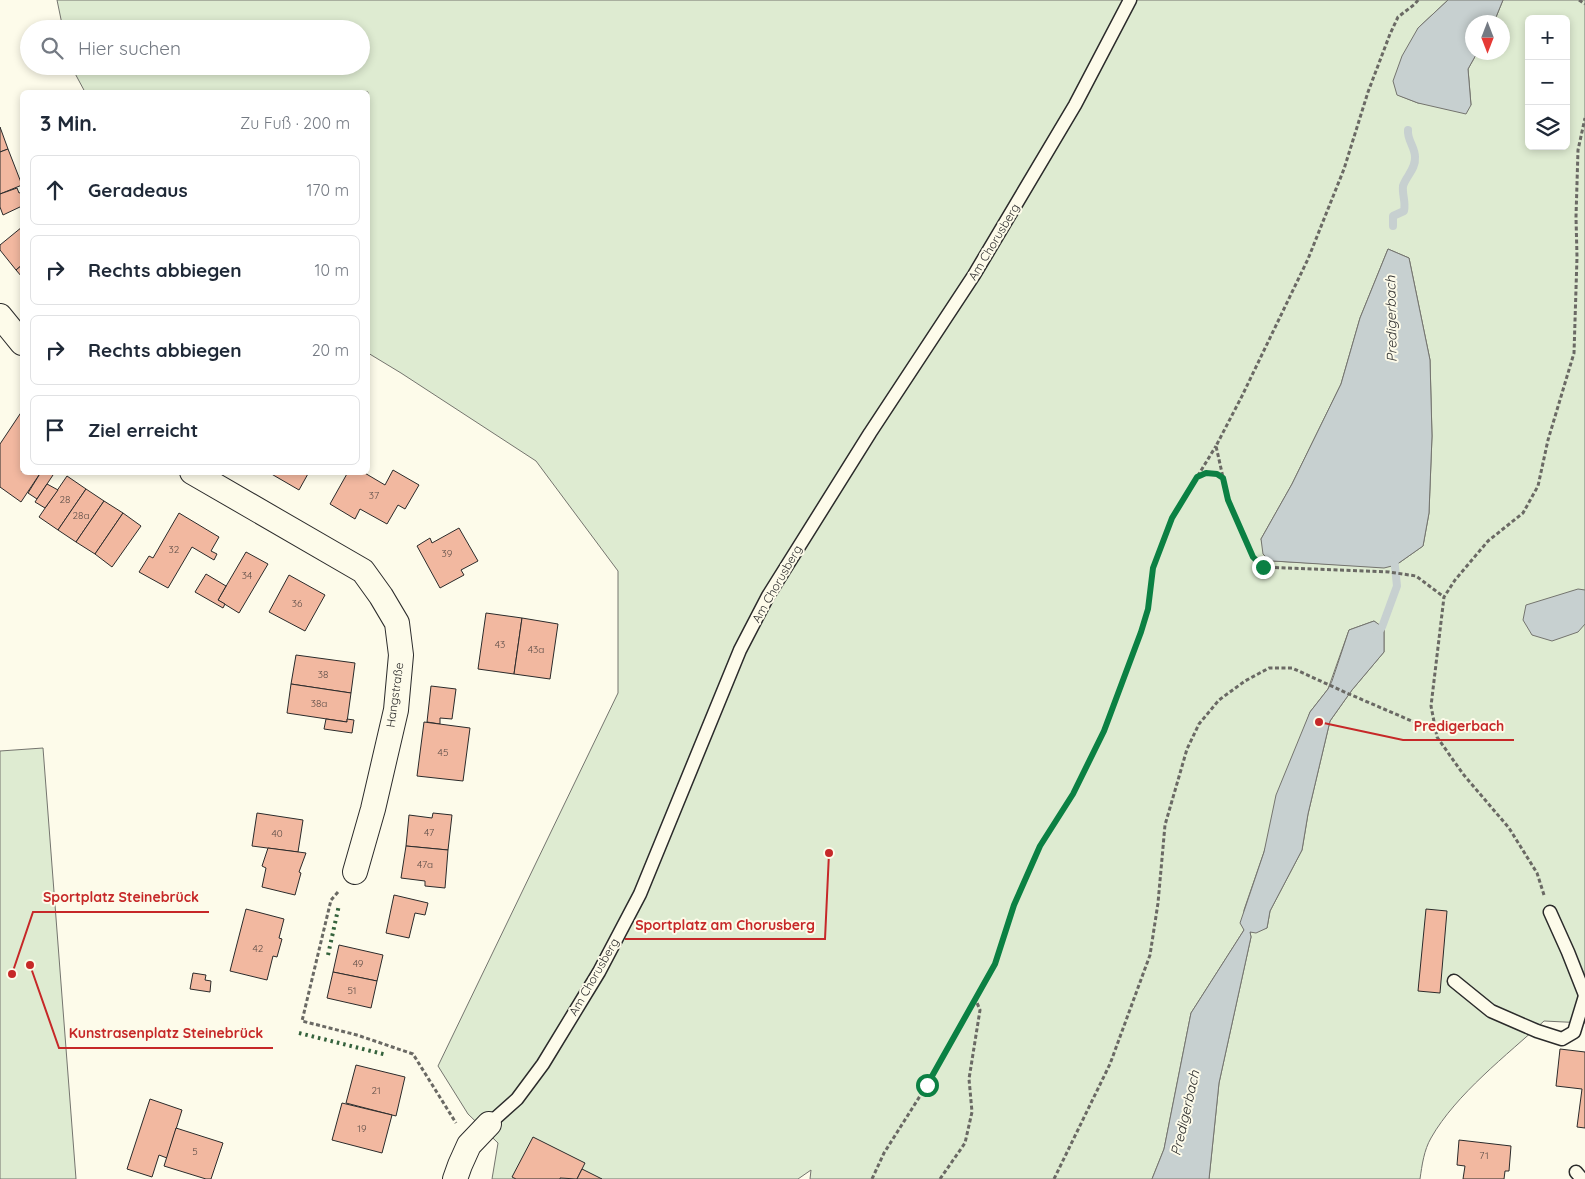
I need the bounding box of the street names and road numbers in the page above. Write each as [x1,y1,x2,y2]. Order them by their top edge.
street label: Am Chorusberg [965,201,1022,283]
street label: Am Chorusberg [748,542,805,625]
street label: Hangstraße [383,661,407,729]
street label: Am Chorusberg [565,935,622,1018]

